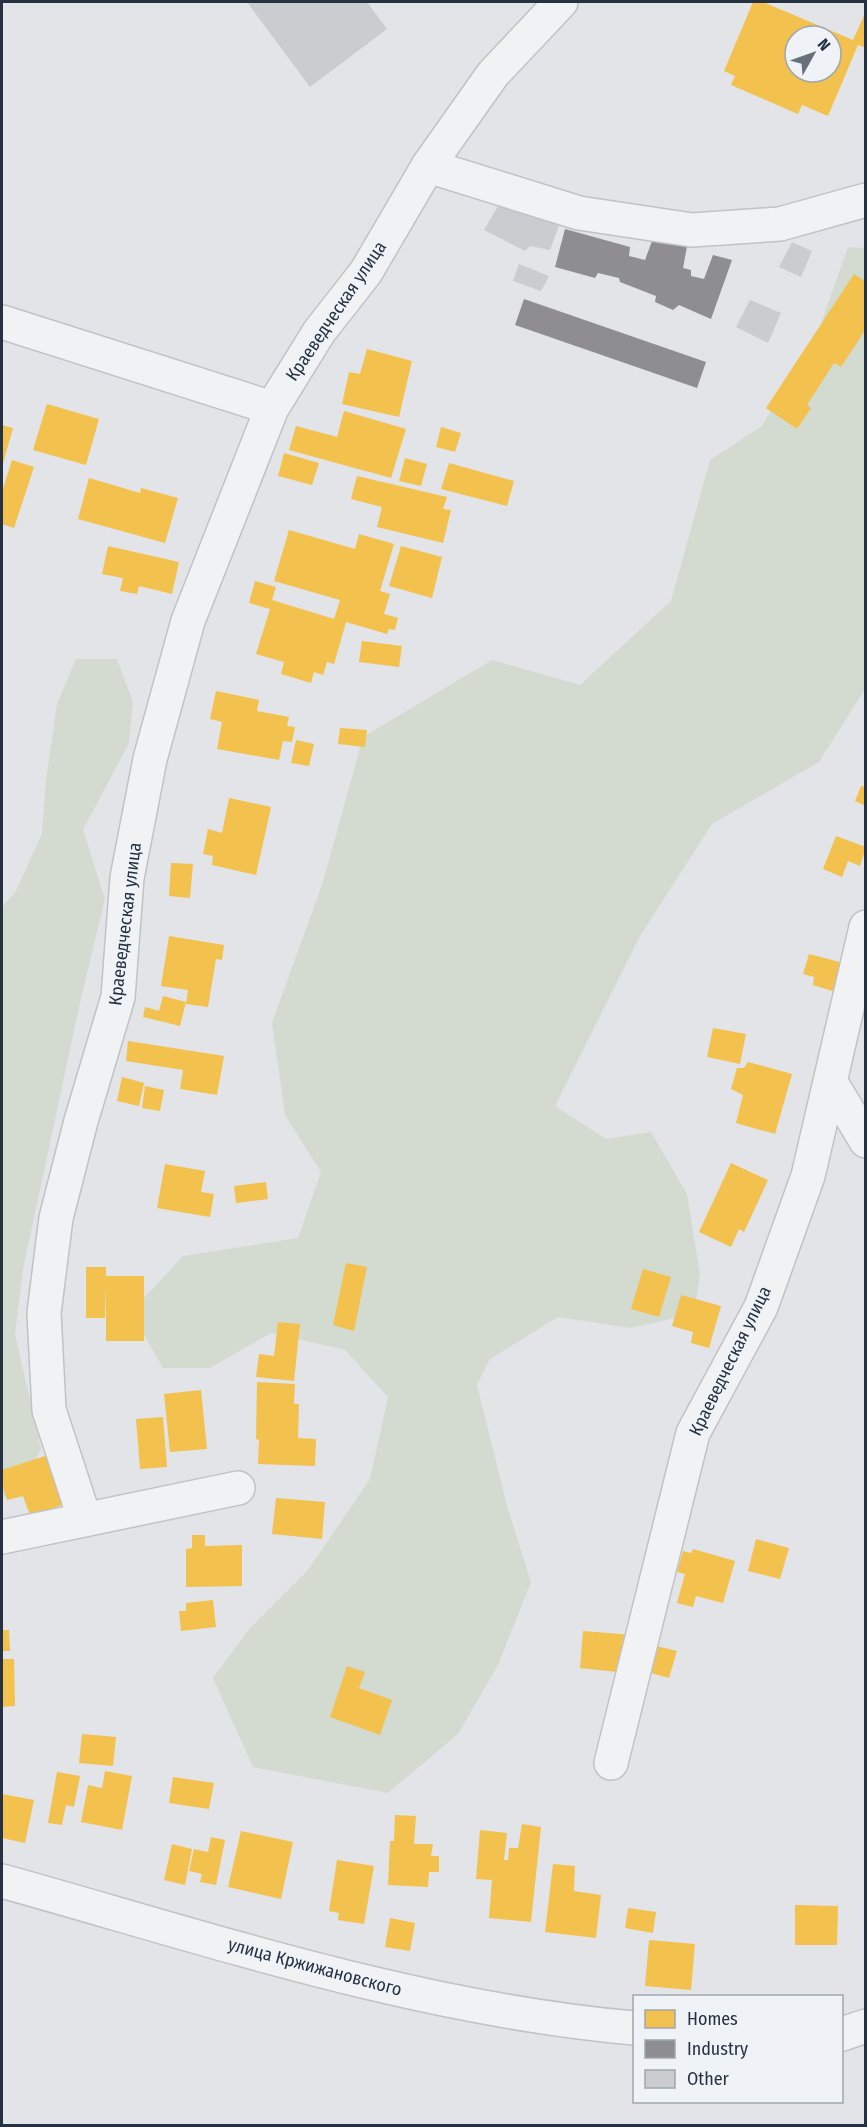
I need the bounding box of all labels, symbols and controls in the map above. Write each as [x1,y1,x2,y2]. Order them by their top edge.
north arrow [783,24,843,84]
text: N [814,35,834,54]
street label: Краеведческая улица [281,237,391,385]
street label: Краеведческая улица [104,841,146,1007]
street label: Краеведческая улица [684,1282,776,1440]
street label: улица Кржижановского [226,1933,404,2001]
legend [633,1995,843,2103]
text: Homes [687,2008,738,2030]
text: Industry [687,2038,748,2060]
text: Other [687,2068,730,2090]

